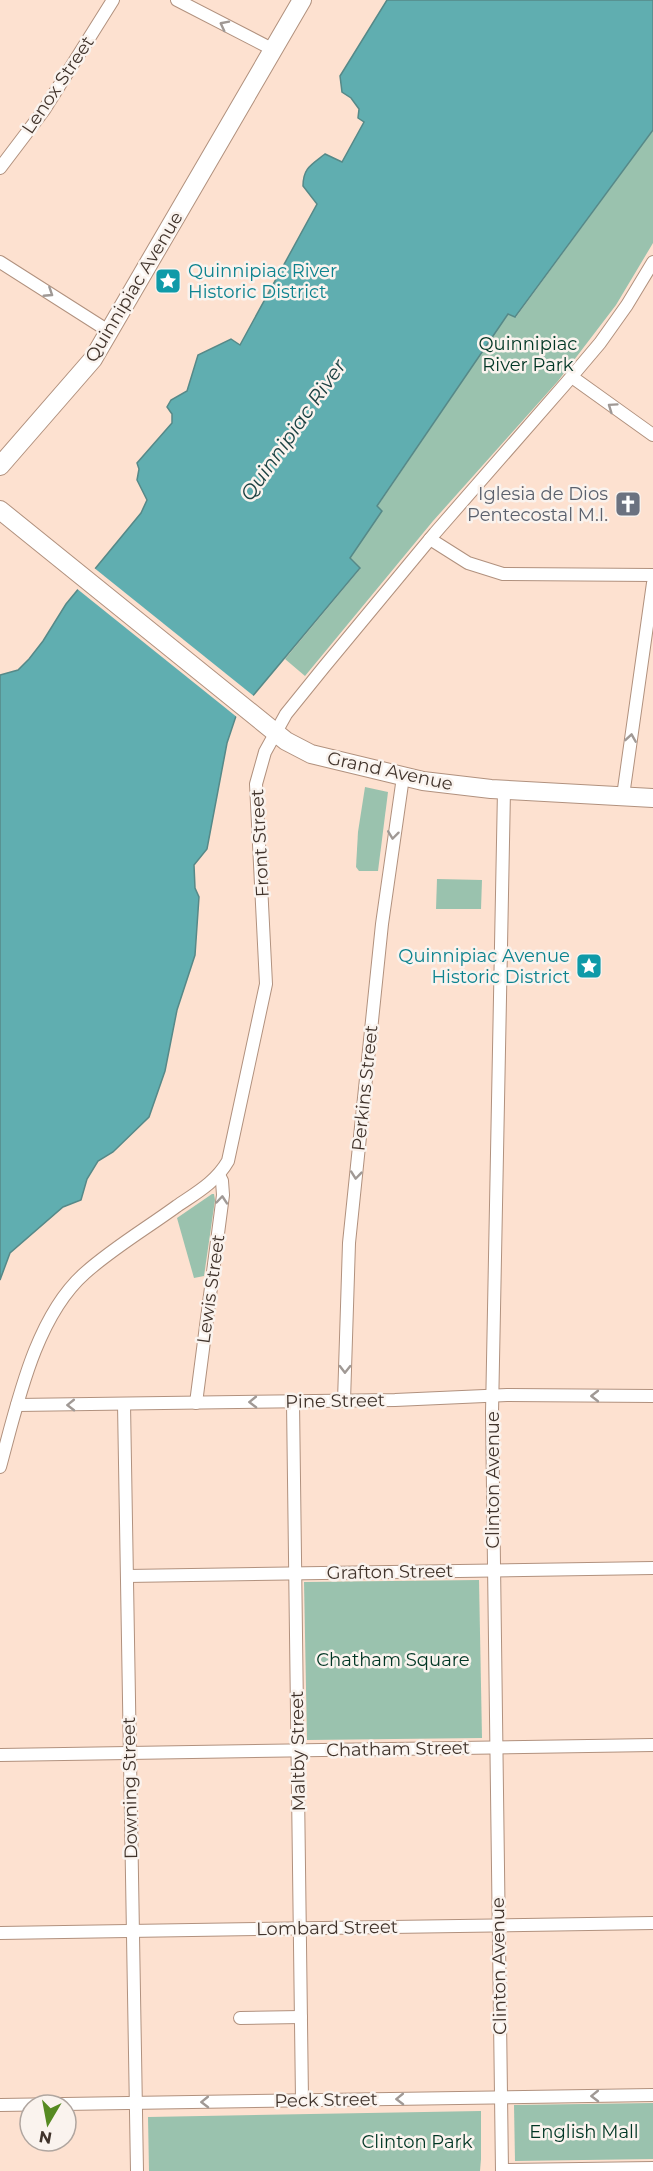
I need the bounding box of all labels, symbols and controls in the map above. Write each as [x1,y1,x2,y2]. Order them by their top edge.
one-way arrow [220,21,231,32]
street label: Lenox Street [17,32,99,138]
street label: Quinnipiac Avenue [80,208,188,366]
place label: Quinnipiac River Historic District [188,260,337,303]
place icon: Quinnipiac River Historic District [153,266,183,296]
one-way arrow [43,286,53,298]
park label: Quinnipiac River Park [478,333,578,376]
water label: Quinnipiac River [235,354,351,505]
one-way arrow [608,403,619,414]
place label: Iglesia de Dios Pentecostal M.I. [467,483,608,526]
church icon: Iglesia de Dios Pentecostal M.I. [613,489,643,519]
one-way arrow [625,733,637,743]
street label: Grand Avenue [325,747,455,795]
street label: Front Street [246,788,274,898]
one-way arrow [388,830,400,839]
place label: Quinnipiac Avenue Historic District [398,945,570,988]
place icon: Quinnipiac Avenue Historic District [574,951,604,981]
street label: Perkins Street [347,1024,383,1152]
one-way arrow [350,1170,363,1179]
one-way arrow [215,1195,228,1204]
street label: Lewis Street [192,1233,230,1345]
one-way arrow [339,1365,351,1374]
street label: Pine Street [285,1389,385,1413]
one-way arrow [590,1390,599,1402]
one-way arrow [248,1396,257,1408]
one-way arrow [66,1399,75,1412]
street label: Clinton Avenue [482,1411,504,1549]
street label: Grafton Street [326,1560,454,1584]
park label: Chatham Square [316,1649,470,1671]
street label: Maltby Street [286,1690,310,1812]
street label: Downing Street [118,1717,142,1859]
street label: Chatham Street [326,1737,470,1761]
street label: Clinton Avenue [487,1897,511,2035]
street label: Lombard Street [256,1916,398,1940]
street label: Peck Street [274,2088,378,2112]
one-way arrow [590,2089,599,2102]
north arrow [18,2093,78,2153]
one-way arrow [395,2093,404,2105]
one-way arrow [200,2096,209,2108]
park label: English Mall [529,2121,639,2143]
text: N [37,2127,54,2148]
park label: Clinton Park [362,2131,473,2153]

